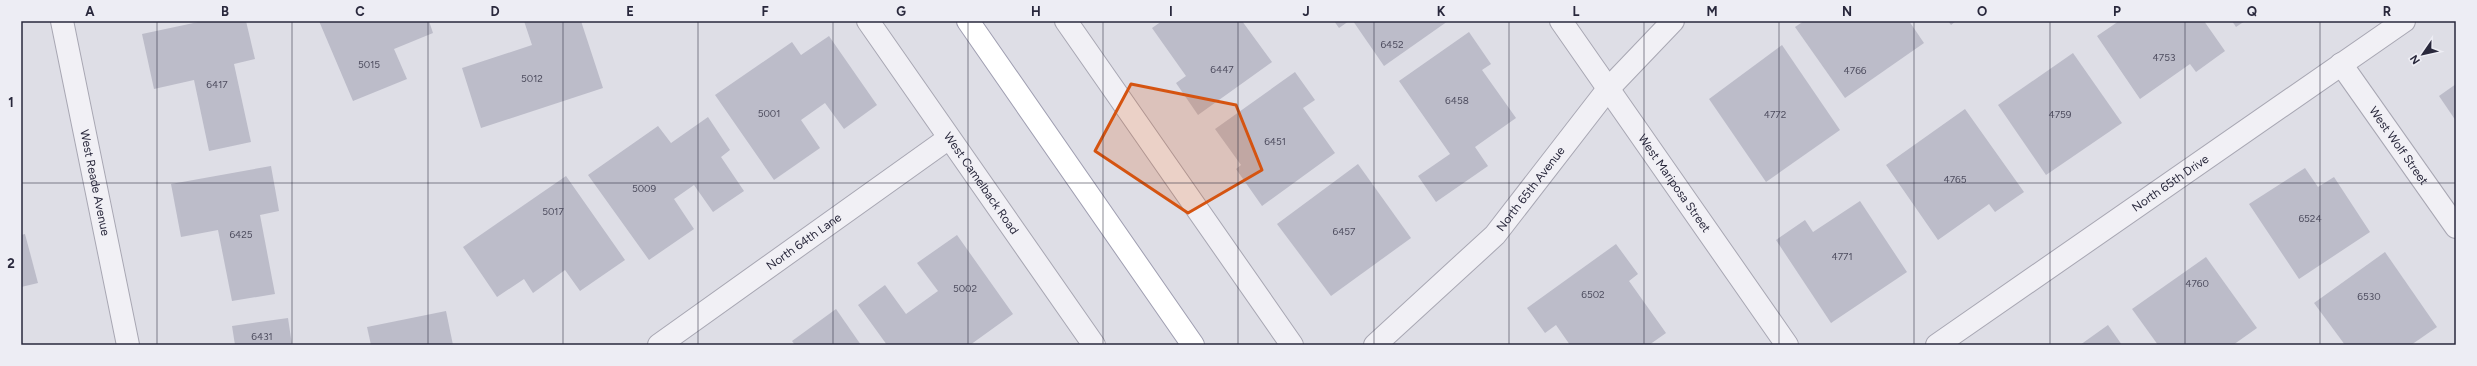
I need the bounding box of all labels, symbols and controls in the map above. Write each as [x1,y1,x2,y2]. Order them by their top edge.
text: A [85,4,95,19]
text: B [221,4,229,19]
text: C [355,4,365,19]
text: D [490,4,500,19]
text: E [626,4,634,19]
text: F [761,4,769,19]
text: G [896,4,906,19]
text: H [1031,4,1041,19]
text: I [1169,4,1173,19]
text: J [1302,4,1310,19]
text: K [1437,4,1446,19]
text: L [1573,4,1580,19]
text: M [1706,4,1718,19]
text: N [1842,4,1852,19]
text: O [1977,4,1987,19]
text: P [2113,4,2121,19]
text: Q [2247,4,2257,19]
text: R [2383,4,2392,19]
north arrow [2403,34,2443,74]
house number: 6452 [1380,38,1404,51]
house number: 4753 [2153,51,2175,64]
text: N [2407,52,2423,66]
house number: 5015 [358,58,380,71]
house number: 6447 [1210,63,1234,76]
house number: 4766 [1844,64,1867,77]
house number: 5012 [521,72,543,85]
house number: 6417 [206,78,228,91]
house number: 6458 [1445,94,1469,107]
text: 1 [8,95,14,110]
street label: West Wolf Street [2366,104,2431,188]
house number: 5001 [758,107,780,120]
house number: 4772 [1764,108,1786,121]
house number: 4759 [2049,108,2072,121]
street label: West Reade Avenue [77,128,113,237]
street label: West Camelback Road [941,130,1022,237]
street label: West Mariposa Street [1635,132,1714,235]
house number: 6451 [1264,135,1286,148]
street label: North 65th Avenue [1494,144,1568,234]
street label: North 65th Drive [2129,151,2212,215]
house number: 4765 [1944,173,1967,186]
house number: 5009 [632,182,656,195]
house number: 5017 [542,205,564,218]
street label: North 64th Lane [764,210,844,273]
house number: 6524 [2298,212,2322,225]
house number: 6457 [1333,225,1356,238]
house number: 6425 [229,228,253,241]
house number: 4771 [1831,250,1853,263]
text: 2 [7,256,15,271]
house number: 4760 [2185,277,2209,290]
house number: 5002 [953,282,977,295]
house number: 6502 [1581,288,1605,301]
house number: 6530 [2357,290,2381,303]
house number: 6431 [251,330,273,343]

